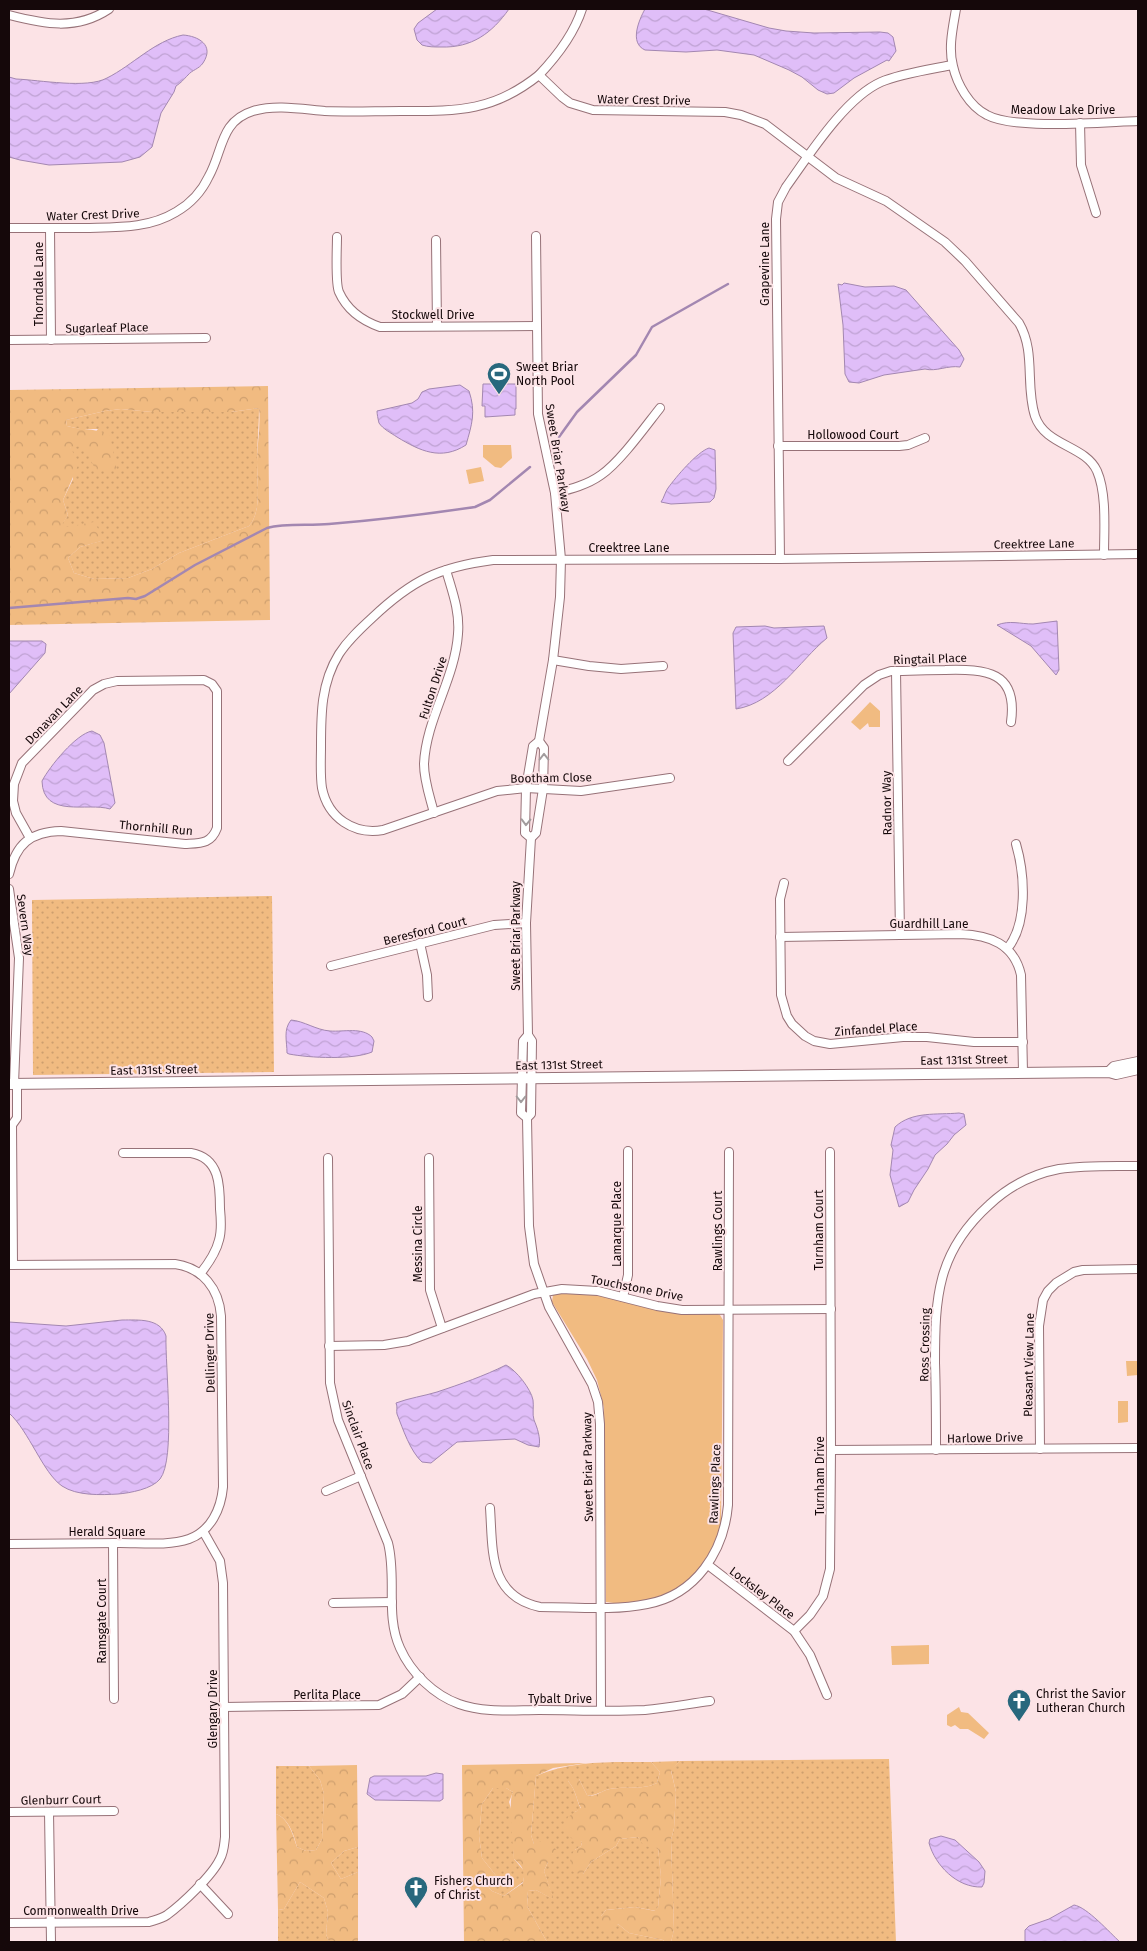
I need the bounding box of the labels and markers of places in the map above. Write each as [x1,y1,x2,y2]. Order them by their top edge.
place label: Sweet Briar North Pool [516,360,579,388]
sports icon: Sweet Briar North Pool [486,361,512,395]
place label: Christ the Savior Lutheran Church [1036,1687,1126,1715]
church icon: Christ the Savior Lutheran Church [1006,1688,1032,1722]
place label: Fishers Church of Christ [434,1874,513,1902]
church icon: Fishers Church of Christ [403,1875,429,1909]

